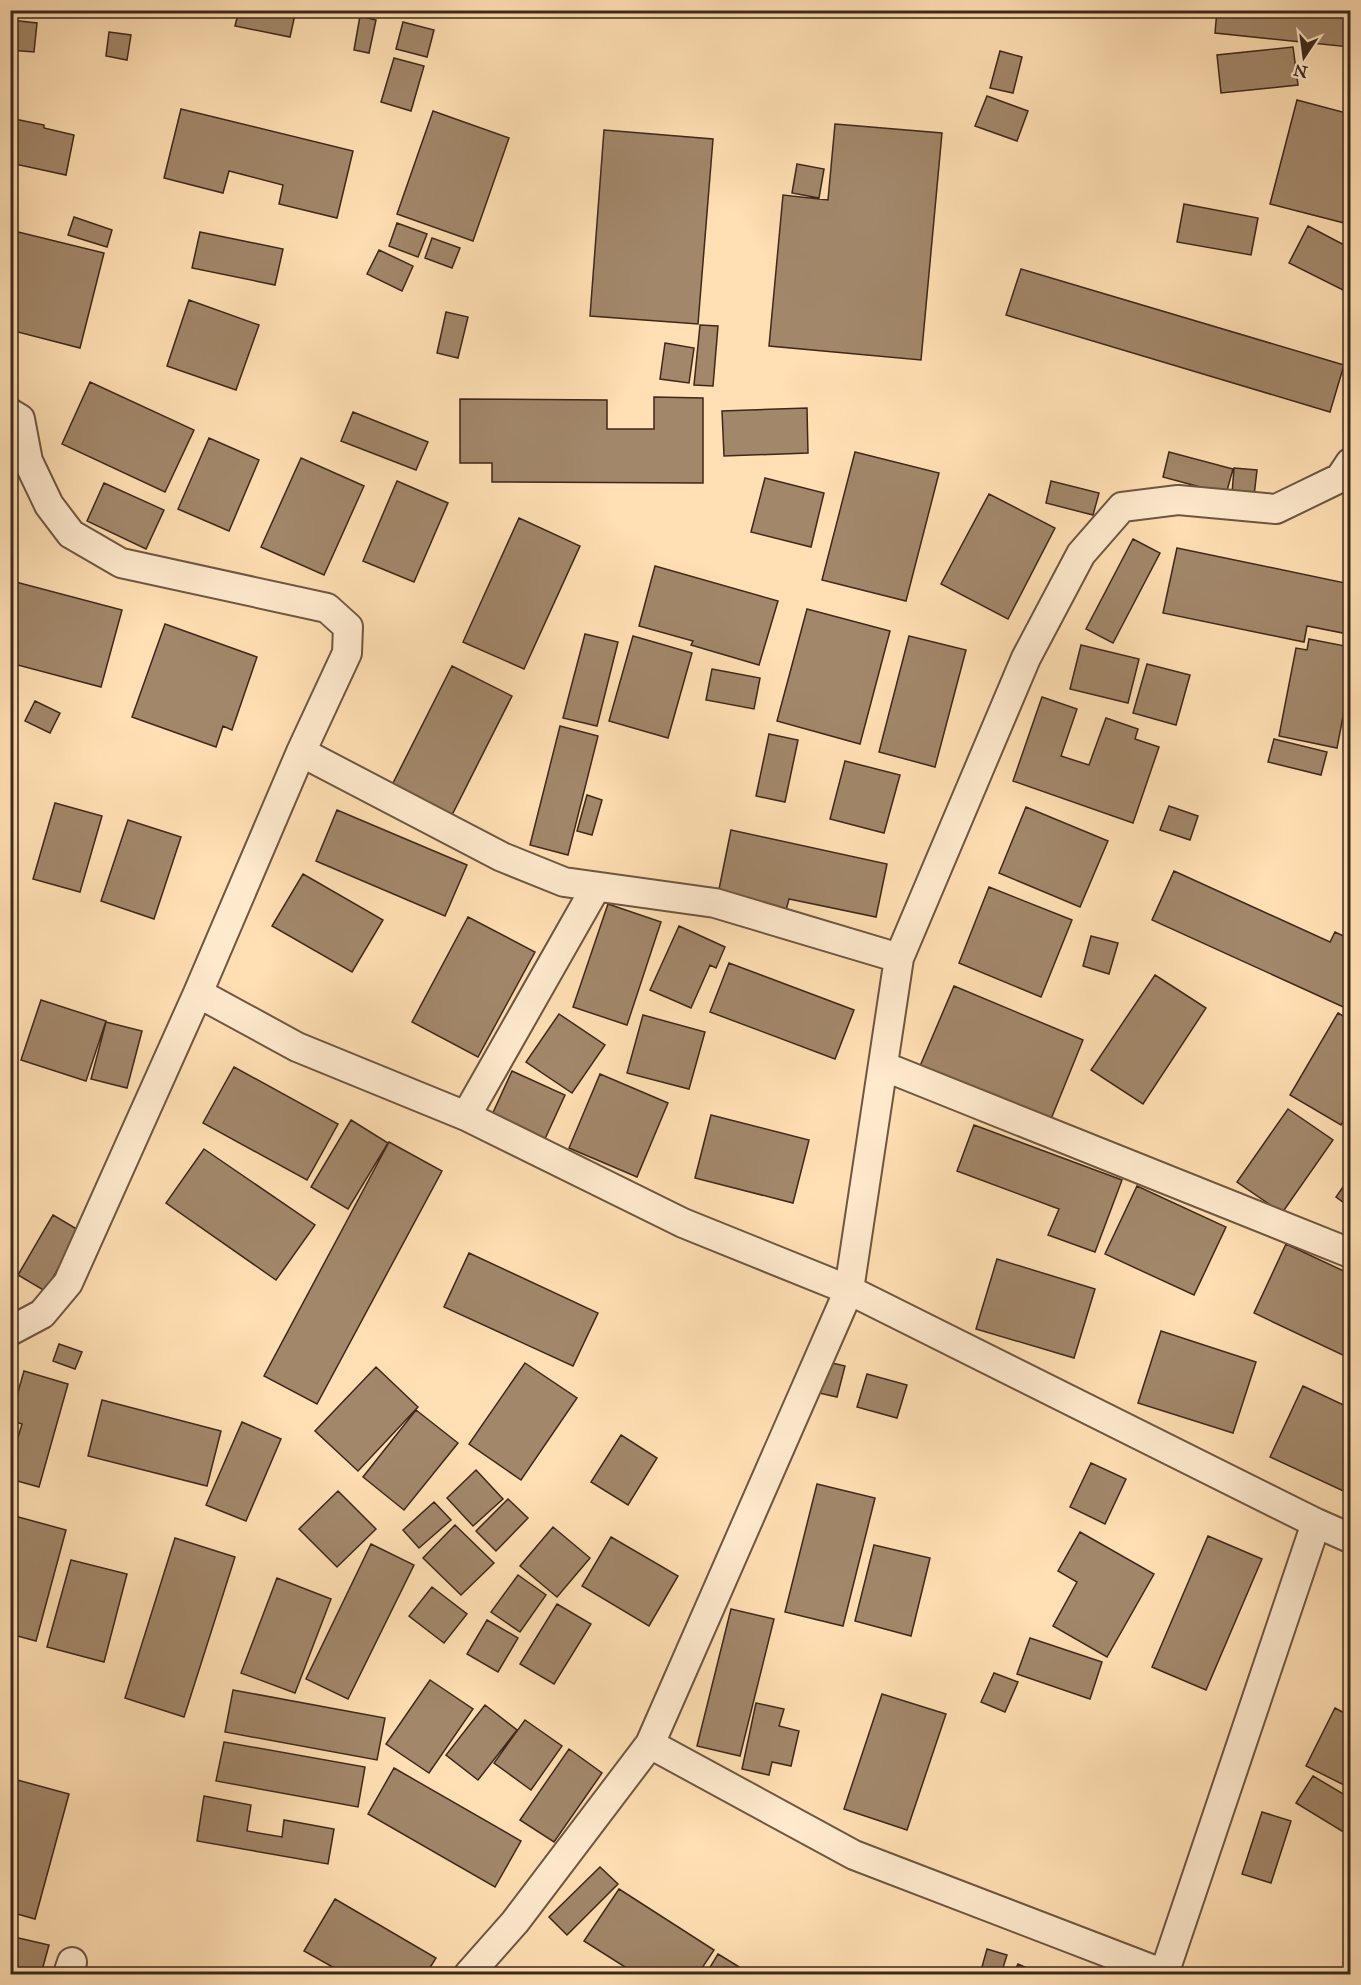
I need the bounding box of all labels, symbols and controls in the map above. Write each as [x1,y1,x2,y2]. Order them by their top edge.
north arrow [1274,27,1334,87]
text: N [1292,60,1309,82]

